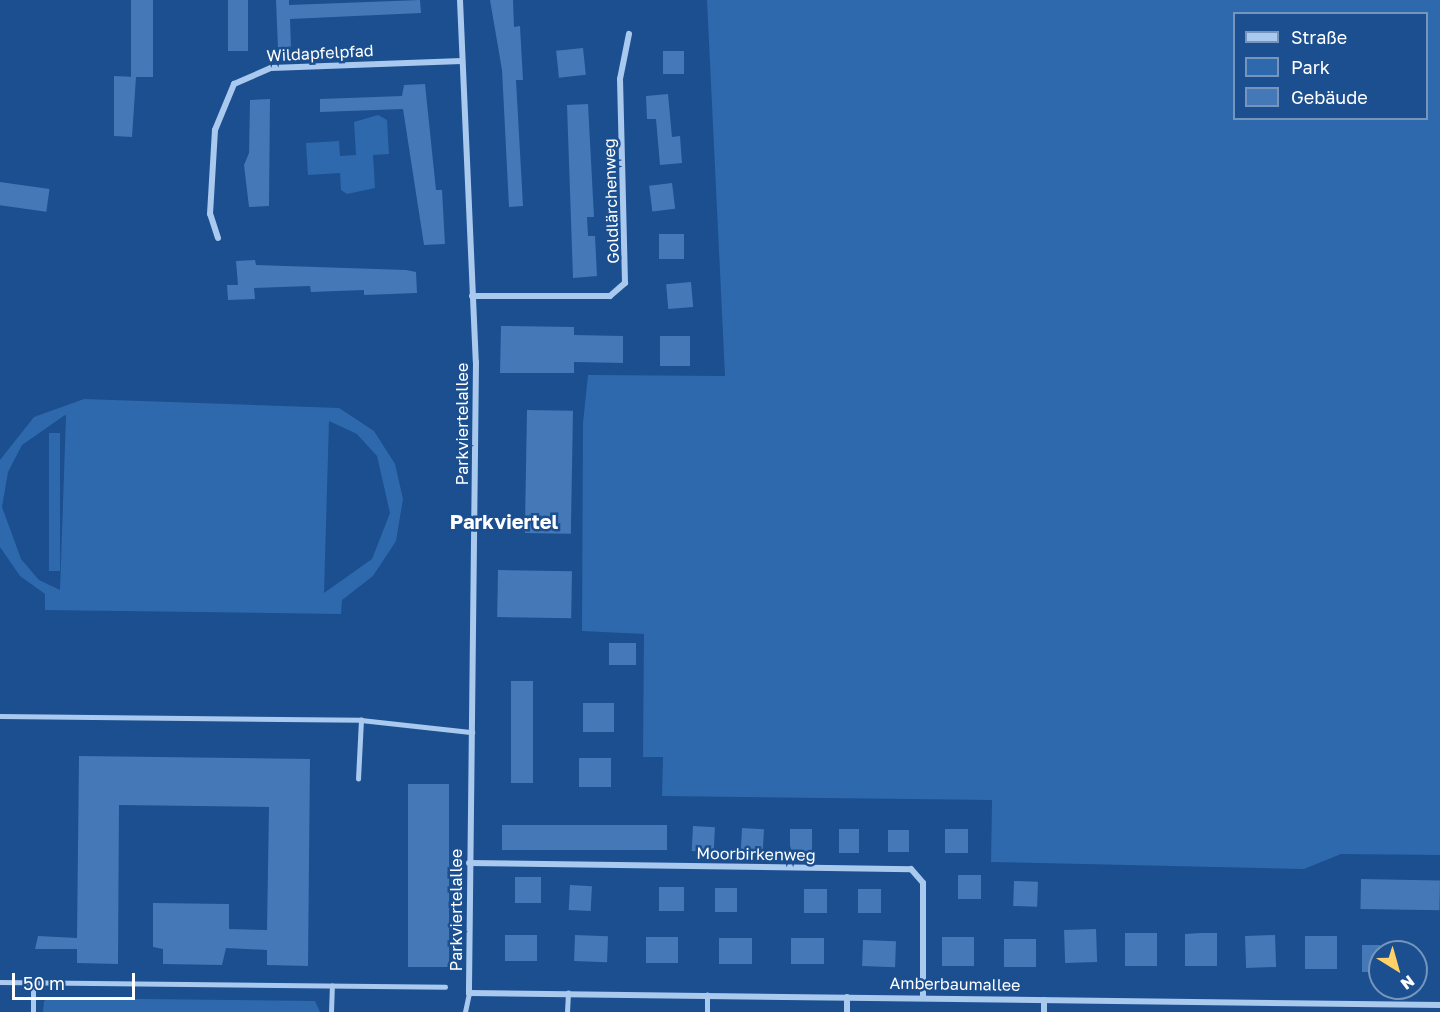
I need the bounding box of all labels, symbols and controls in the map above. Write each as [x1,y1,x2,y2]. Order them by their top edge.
legend [1233,12,1428,120]
text: Straße [1291,26,1347,48]
street label: Wildapfelpfad [266,41,374,65]
text: Park [1291,56,1330,78]
text: Gebäude [1291,86,1368,108]
street label: Goldlärchenweg [599,138,623,264]
street label: Parkviertelallee [452,363,472,485]
district label: Parkviertel [450,509,558,533]
street label: Moorbirkenweg [696,843,816,865]
street label: Parkviertelallee [446,849,466,971]
north arrow [1368,940,1428,1000]
scale bar [15,961,138,999]
text: N [1397,971,1419,994]
text: 50 m [23,972,65,994]
street label: Amberbaumallee [890,973,1020,995]

